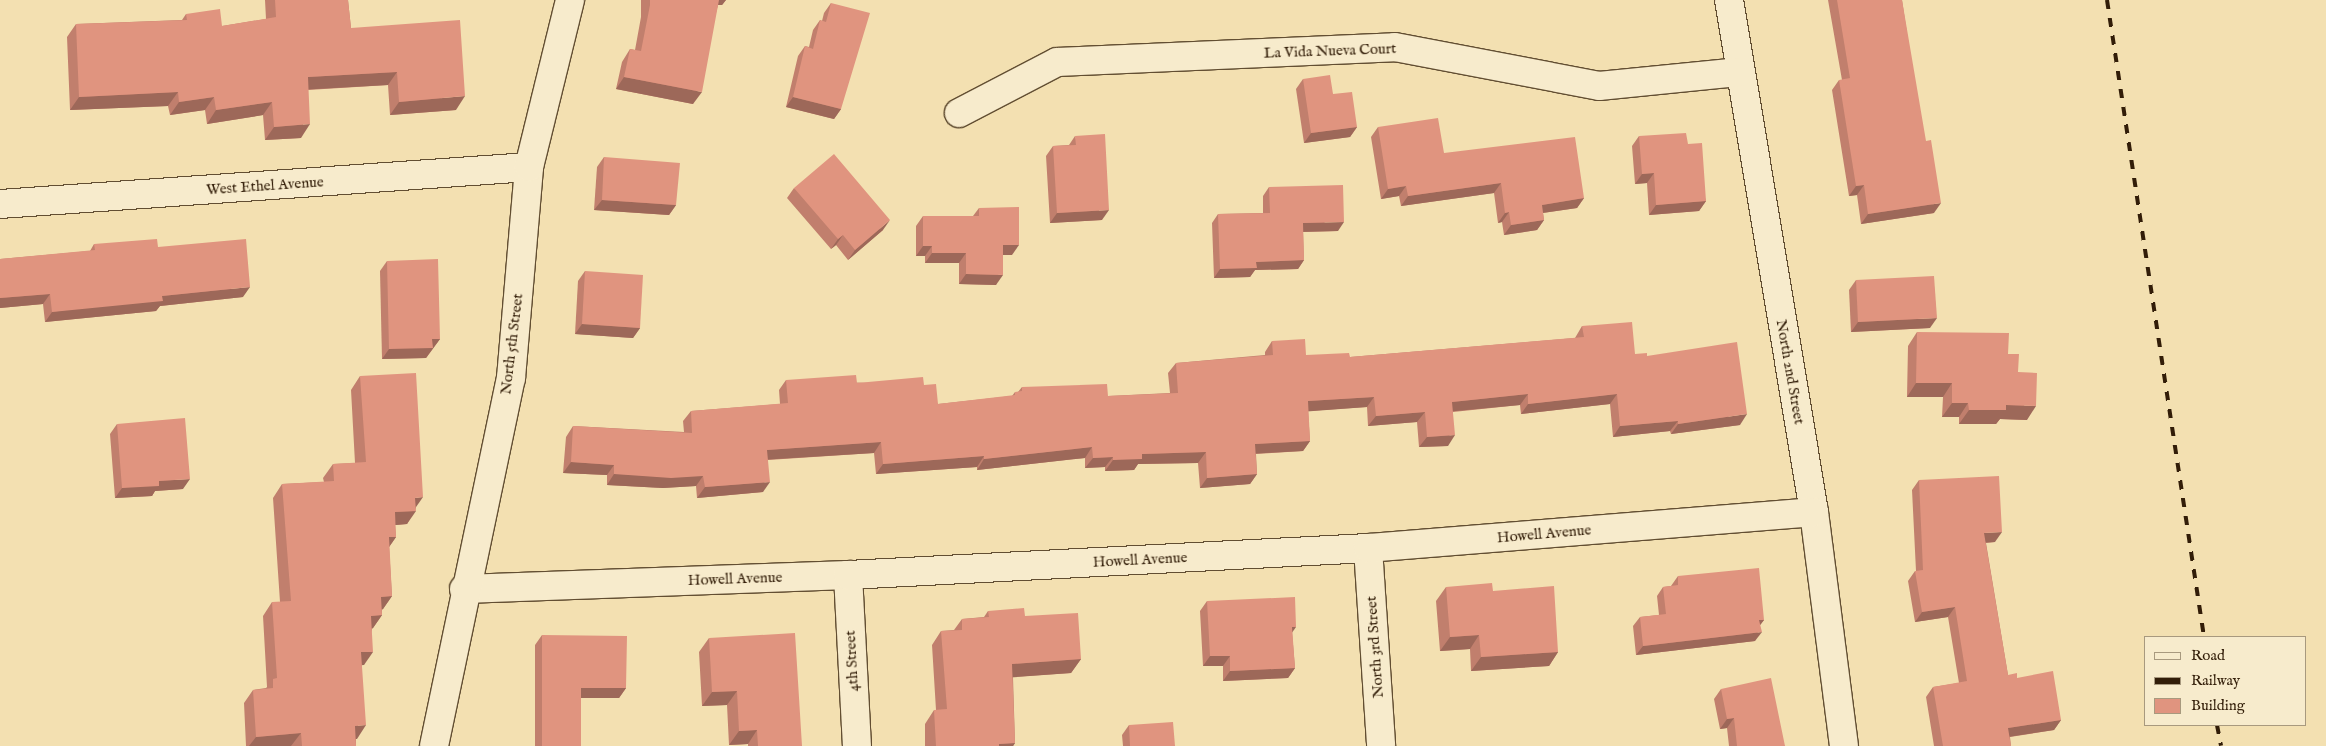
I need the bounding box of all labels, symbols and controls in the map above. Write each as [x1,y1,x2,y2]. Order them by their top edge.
street label: La Vida Nueva Court [1263,40,1397,62]
street label: West Ethel Avenue [206,173,324,199]
street label: North 5th Street [497,292,527,396]
street label: North 2nd Street [1772,318,1808,426]
street label: Howell Avenue [1496,521,1592,547]
street label: Howell Avenue [1092,549,1188,571]
street label: Howell Avenue [687,568,783,590]
street label: North 3rd Street [1362,595,1388,699]
street label: 4th Street [841,630,863,692]
legend [2144,636,2306,726]
text: Road [2191,646,2225,665]
text: Railway [2191,671,2240,690]
text: Building [2191,696,2245,715]

